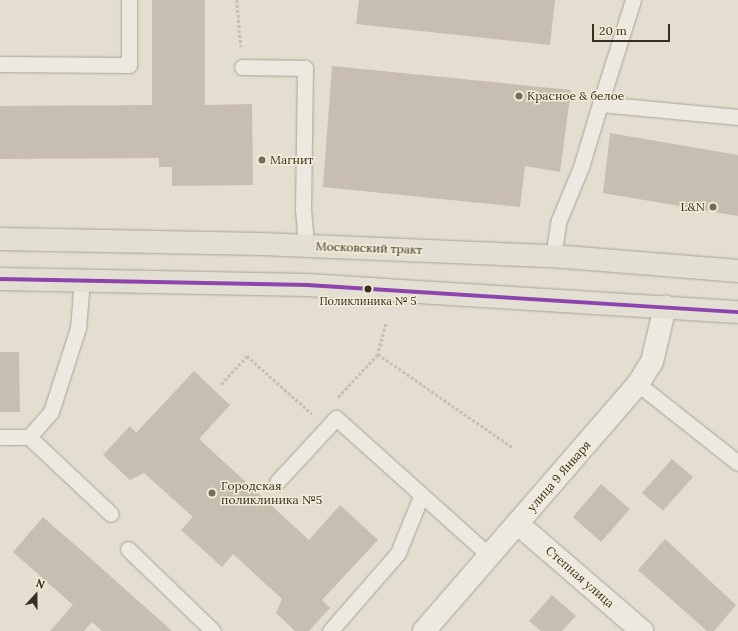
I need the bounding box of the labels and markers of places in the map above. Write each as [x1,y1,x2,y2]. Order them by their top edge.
place label: Красное & белое [527,89,624,103]
marker: Красное & белое [514,91,524,101]
place label: Магнит [270,153,313,167]
marker: Магнит [257,155,267,165]
place label: L&N [681,200,705,214]
marker: L&N [708,202,718,212]
marker: Поликлиника № 5 [363,284,373,294]
place label: Поликлиника № 5 [319,294,417,308]
place label: Городская поликлиника №5 [221,479,322,507]
marker: Городская поликлиника №5 [206,487,218,499]

